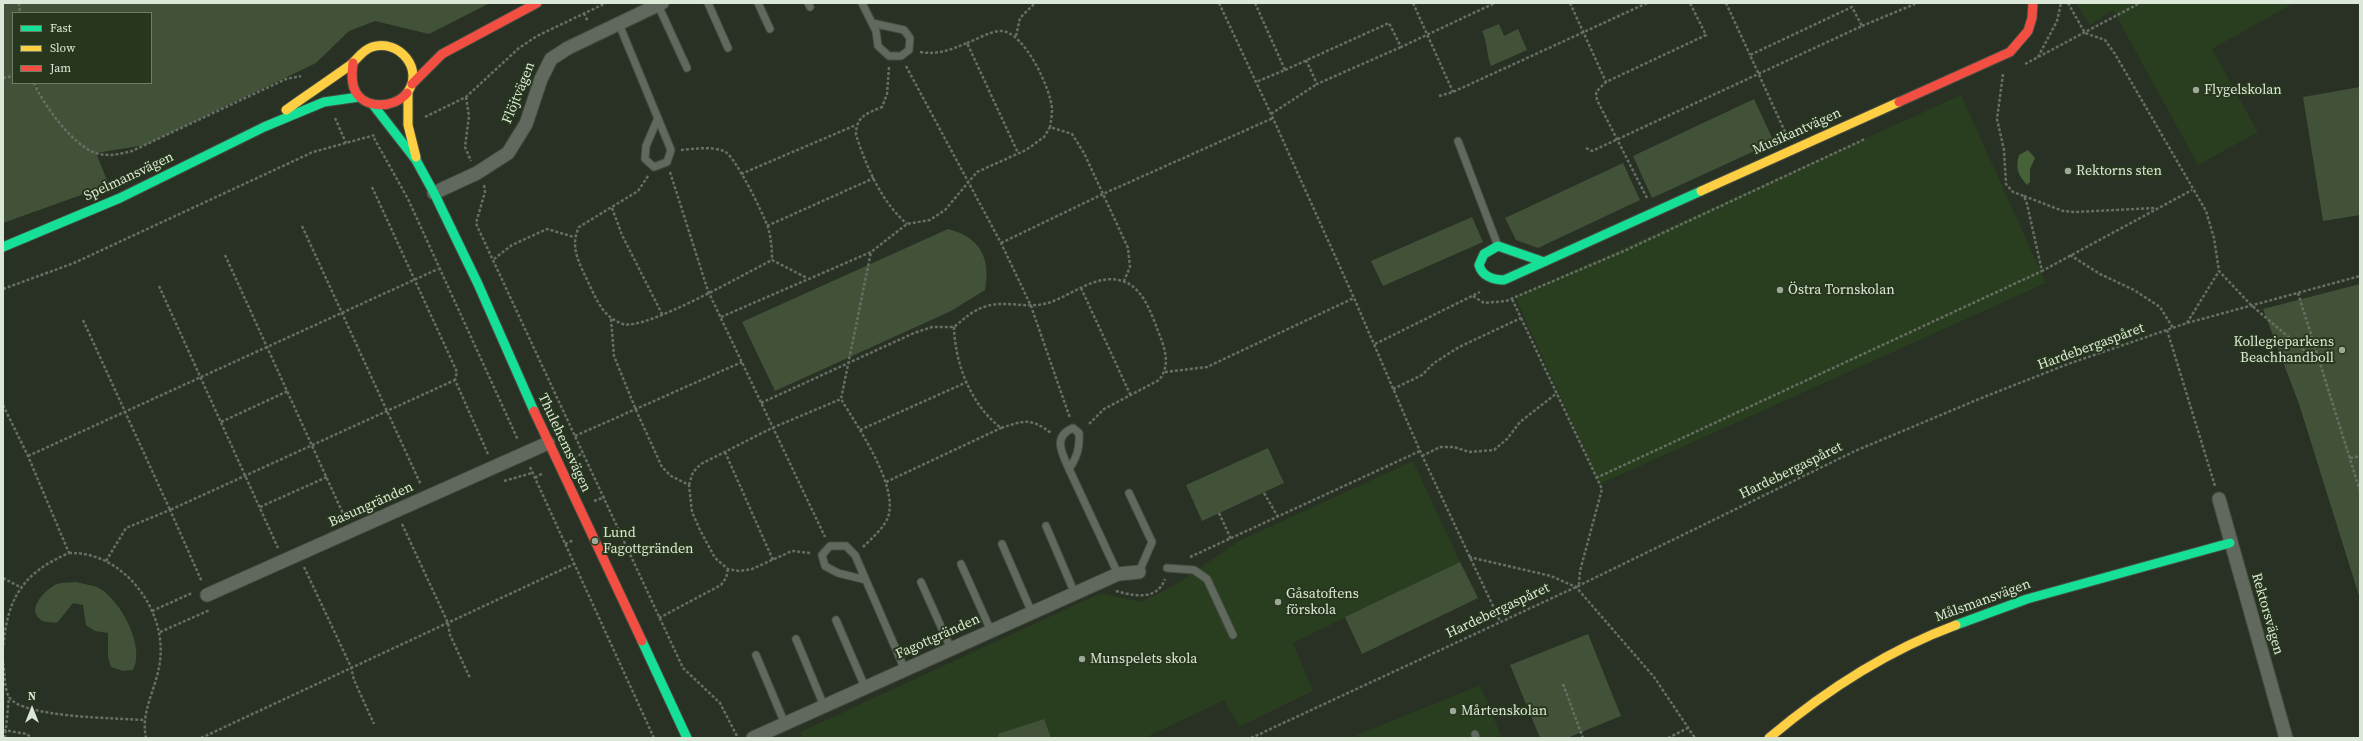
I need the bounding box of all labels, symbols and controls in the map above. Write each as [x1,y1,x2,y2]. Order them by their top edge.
legend [12,12,152,84]
text: Fast [50,20,72,36]
text: Slow [50,40,75,56]
text: Jam [50,60,71,76]
street label: Flöjtvägen [499,60,539,126]
place label: Flygelskolan [2204,82,2282,98]
marker: Flygelskolan [2191,85,2201,95]
street label: Musikantvägen [1750,105,1844,159]
street label: Spelmansvägen [81,149,177,205]
place label: Rektorns sten [2076,163,2162,179]
marker: Rektorns sten [2063,166,2073,176]
place label: Östra Tornskolan [1788,282,1895,298]
marker: Östra Tornskolan [1775,285,1785,295]
street label: Hardebergaspåret [2035,320,2147,374]
place label: Kollegieparkens Beachhandboll [2233,334,2334,366]
marker: Kollegieparkens Beachhandboll [2337,345,2347,355]
street label: Thulehemsvägen [534,391,594,495]
street label: Hardebergaspåret [1737,439,1845,503]
street label: Basungränden [326,479,416,531]
place label: Lund Fagottgränden [603,525,694,558]
marker: Lund Fagottgränden [590,536,600,546]
street label: Rektorsvägen [2247,571,2287,657]
street label: Målsmansvägen [1933,576,2033,626]
street label: Hardebergaspåret [1444,580,1552,642]
place label: Gåsatoftens förskola [1286,586,1359,618]
marker: Gåsatoftens förskola [1273,597,1283,607]
street label: Fagottgränden [893,611,983,663]
place label: Munspelets skola [1090,651,1197,667]
marker: Munspelets skola [1077,654,1087,664]
north arrow [12,689,52,729]
text: N [28,689,36,704]
place label: Mårtenskolan [1461,703,1547,719]
marker: Mårtenskolan [1448,706,1458,716]

